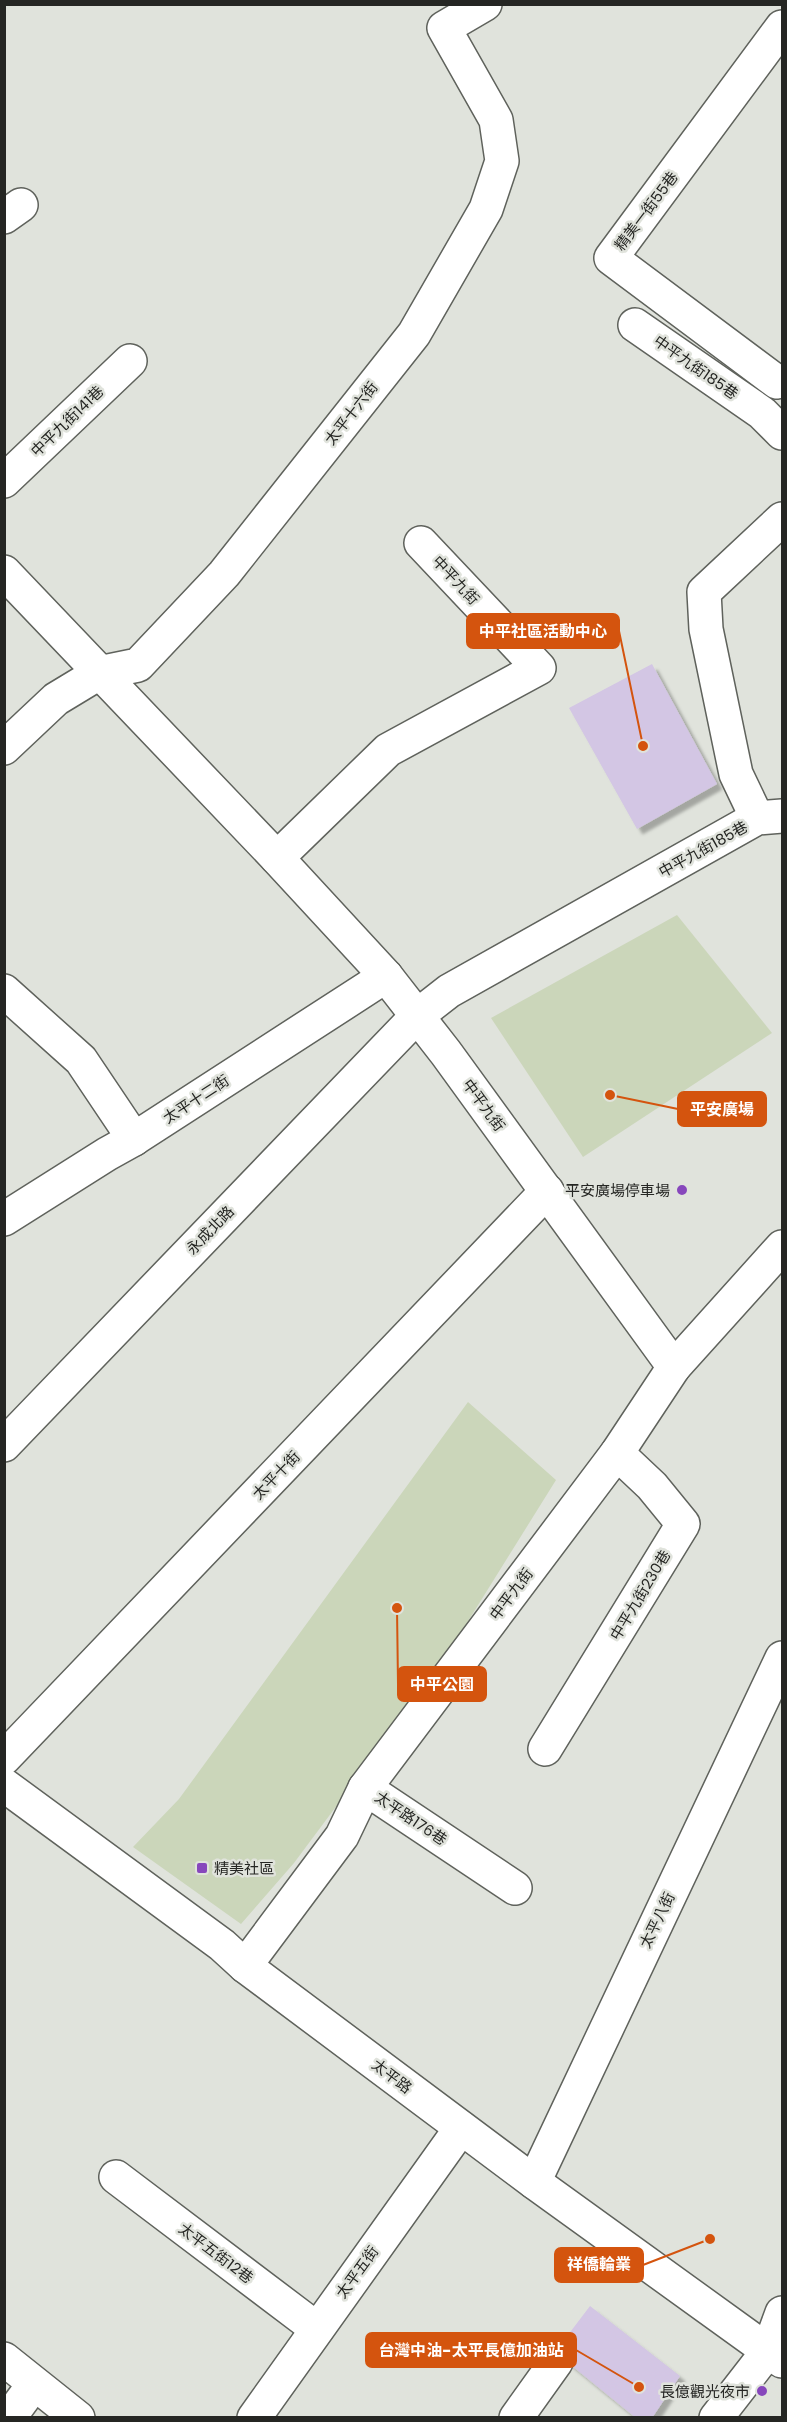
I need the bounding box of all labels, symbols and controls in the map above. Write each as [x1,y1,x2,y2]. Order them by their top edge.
street label: 精美一街55巷 [609,167,683,255]
street label: 中平九街185巷 [650,330,742,404]
street label: 太平十六街 [320,377,382,449]
street label: 中平九街141巷 [26,381,108,461]
street label: 中平九街 [428,551,484,609]
callout: 中平社區活動中心 [467,614,619,648]
text: 中平社區活動中心 [479,620,607,643]
street label: 中平九街185巷 [655,816,751,882]
street label: 太平十二街 [159,1070,233,1128]
street label: 中平九街 [458,1075,510,1135]
callout: 平安廣場 [678,1092,766,1126]
text: 平安廣場 [690,1098,754,1121]
place label: 平安廣場停車場 [565,1180,670,1201]
marker: 平安廣場停車場 [675,1183,689,1197]
street label: 永成北路 [182,1201,238,1259]
street label: 太平十街 [248,1446,304,1504]
street label: 中平九街230巷 [605,1546,675,1644]
street label: 中平九街 [485,1564,537,1624]
callout: 中平公園 [398,1667,486,1701]
text: 中平公園 [410,1673,474,1696]
street label: 太平路176巷 [371,1786,451,1850]
place label: 精美社區 [214,1858,274,1879]
marker: 精美社區 [195,1861,209,1875]
street label: 太平八街 [634,1888,680,1952]
street label: 太平路 [368,2054,416,2098]
street label: 太平五街12巷 [174,2218,258,2288]
street label: 太平五街 [331,2242,383,2302]
callout: 祥僑輪業 [555,2248,643,2282]
text: 祥僑輪業 [567,2253,631,2276]
callout: 台灣中油-太平長億加油站 [366,2333,576,2367]
text: 台灣中油-太平長億加油站 [378,2339,564,2362]
place label: 長億觀光夜市 [660,2381,750,2402]
marker: 長億觀光夜市 [755,2384,769,2398]

